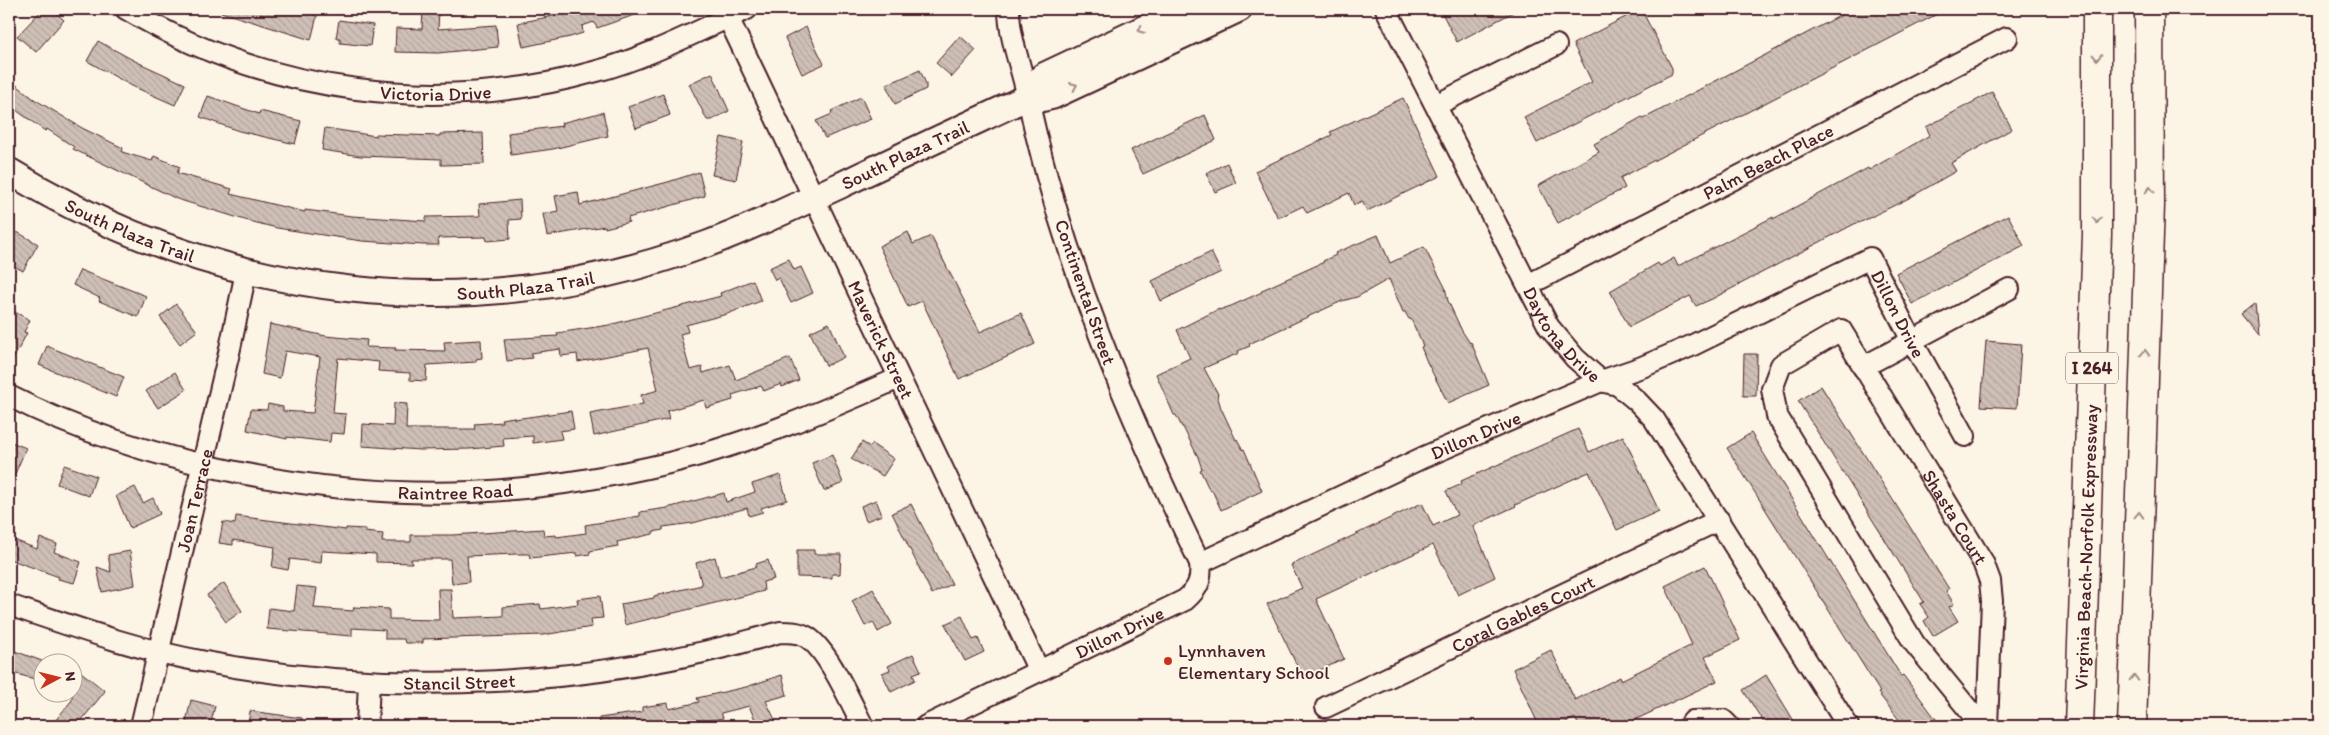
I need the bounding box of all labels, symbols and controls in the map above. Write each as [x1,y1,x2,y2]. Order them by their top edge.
one-way arrow [1137,23,1146,34]
one-way arrow [2092,54,2102,62]
street label: Victoria Drive [379,80,492,106]
one-way arrow [1069,82,1078,93]
street label: South Plaza Trail [838,115,973,195]
street label: Palm Beach Place [1699,119,1837,205]
one-way arrow [2145,186,2155,194]
street label: South Plaza Trail [61,193,198,268]
street label: Continental Street [1050,216,1121,368]
one-way arrow [2092,216,2102,224]
street label: South Plaza Trail [456,266,597,305]
street label: Dillon Drive [1866,266,1930,362]
street label: Maverick Street [843,277,919,403]
street label: Daytona Drive [1518,283,1606,388]
one-way arrow [2140,348,2150,356]
road number: I 264 [2066,352,2118,383]
street label: Virginia Beach-Norfolk Expressway [2069,404,2103,690]
street label: Dillon Drive [1427,406,1524,465]
street label: Joan Terrace [171,446,218,554]
street label: Shasta Court [1917,465,1993,569]
street label: Raintree Road [397,478,515,505]
one-way arrow [2134,511,2145,519]
street label: Coral Gables Court [1448,570,1598,658]
street label: Dillon Drive [1071,601,1168,664]
place label: Lynnhaven Elementary School [1178,639,1330,684]
north arrow [32,652,82,702]
marker: Lynnhaven Elementary School [1162,655,1174,667]
street label: Stancil Street [403,669,516,695]
text: N [61,671,79,682]
one-way arrow [2128,673,2139,681]

